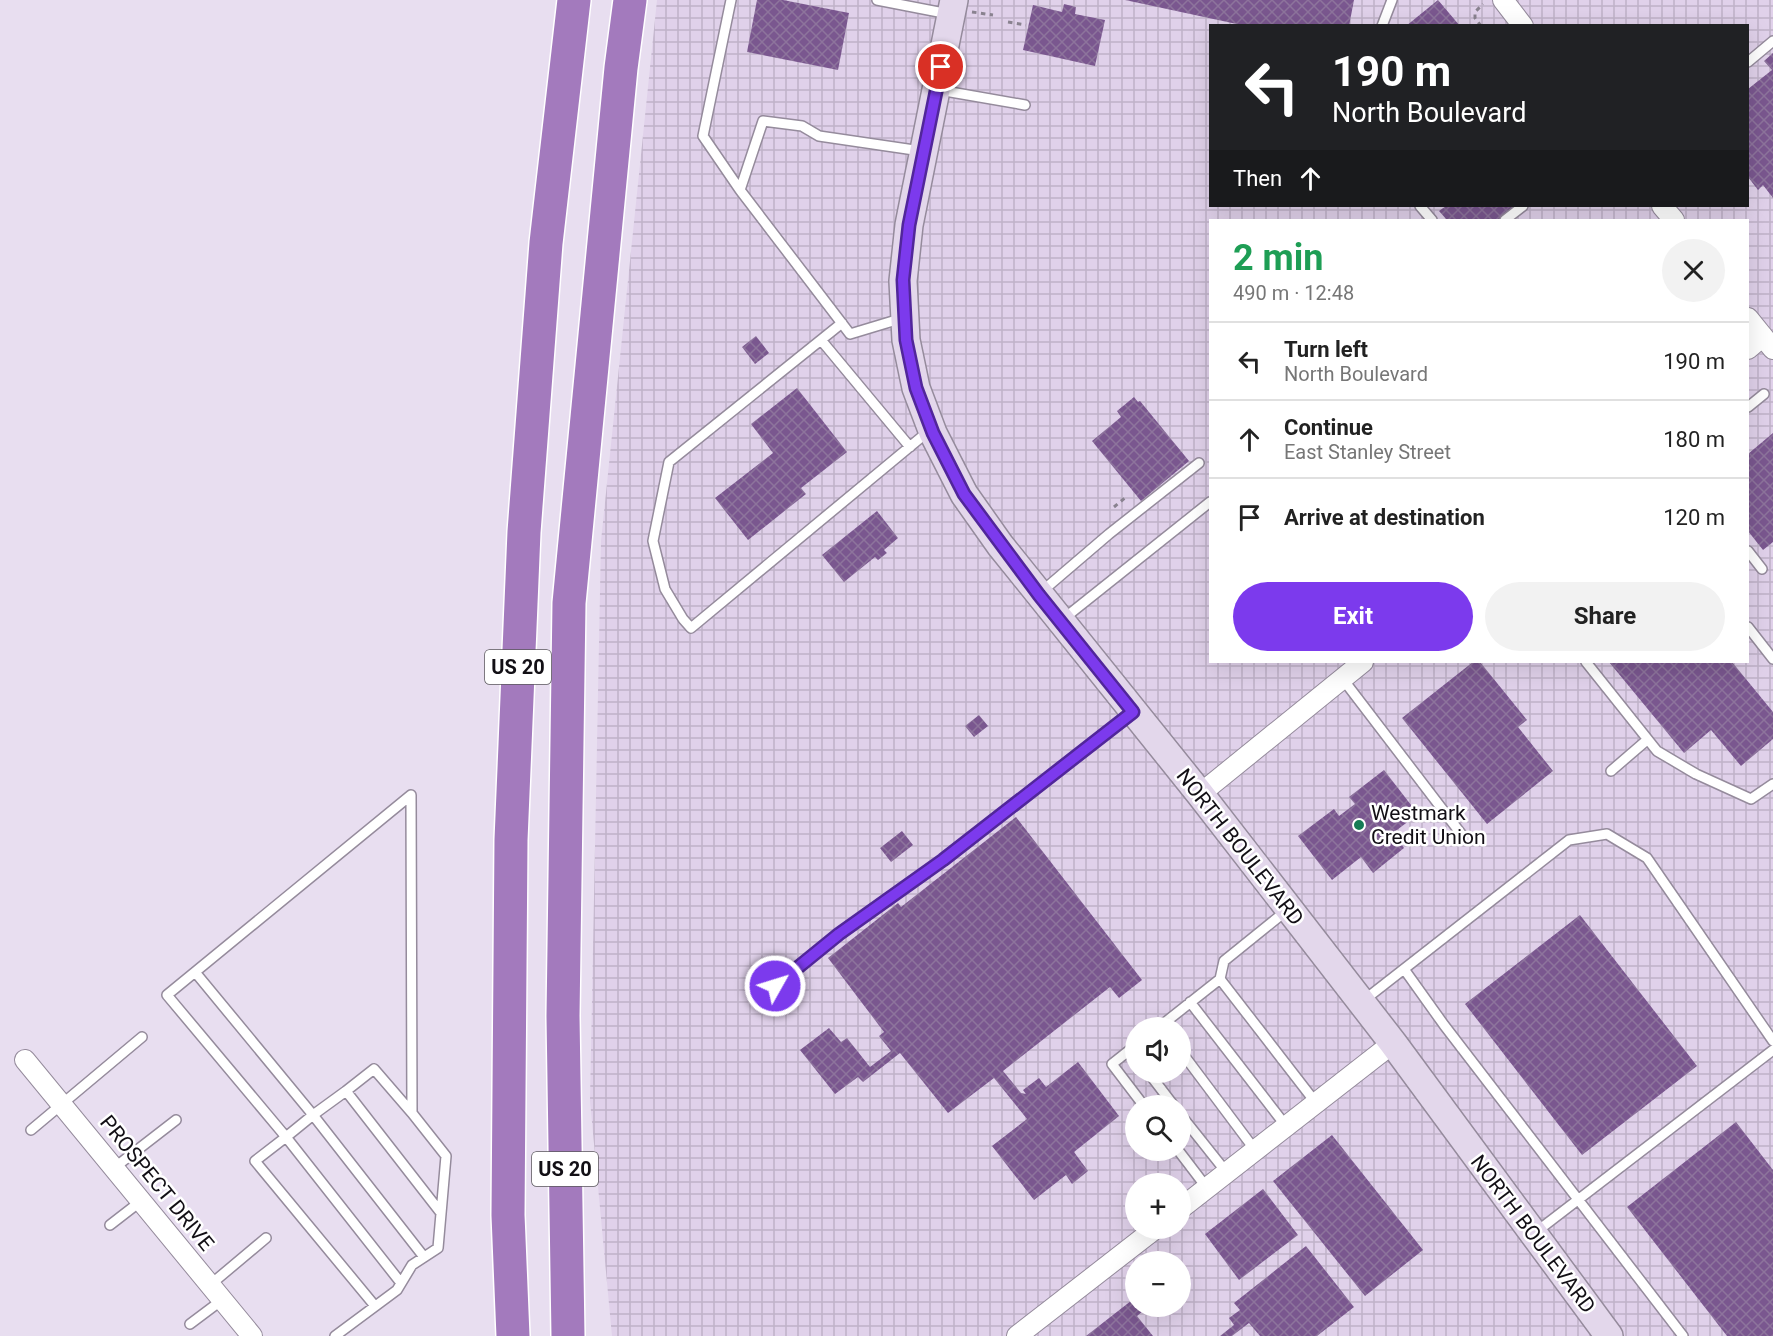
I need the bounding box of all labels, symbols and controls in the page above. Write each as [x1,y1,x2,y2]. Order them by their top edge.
pin [915,41,966,92]
text: 190 m [1332,47,1451,96]
icon: left [1233,48,1311,126]
icon: arrive [924,50,957,83]
text: North Boulevard [1332,97,1526,129]
icon: ahead [1294,162,1327,195]
text: Then [1233,166,1282,191]
text: 2 min [1233,237,1324,279]
button: close [1662,239,1725,302]
text: 490 m · 12:48 [1233,281,1354,305]
text: Turn left [1284,337,1368,362]
icon: left [1233,345,1266,378]
text: 190 m [1663,349,1725,374]
text: North Boulevard [1284,362,1428,386]
text: Continue [1284,415,1373,440]
icon: ahead [1233,423,1266,456]
text: 180 m [1663,427,1725,452]
text: East Stanley Street [1284,440,1451,464]
icon: arrive [1233,501,1266,534]
text: Arrive at destination [1284,505,1485,530]
text: 120 m [1663,505,1725,530]
button: Exit [1233,582,1473,651]
button: Share [1485,582,1725,651]
road number: US 20 [485,650,551,684]
street label: NORTH BOULEVARD [1172,764,1308,930]
place label: Westmark Credit Union [1371,801,1486,849]
marker: Westmark Credit Union [1352,818,1366,832]
position arrow [743,954,807,1018]
map controls [1125,1017,1191,1317]
button: sound [1125,1017,1191,1083]
button: search [1125,1095,1191,1161]
street label: PROSPECT DRIVE [95,1111,219,1255]
street label: NORTH BOULEVARD [1466,1150,1600,1318]
road number: US 20 [532,1152,598,1186]
button: + [1125,1173,1191,1239]
button: − [1125,1251,1191,1317]

